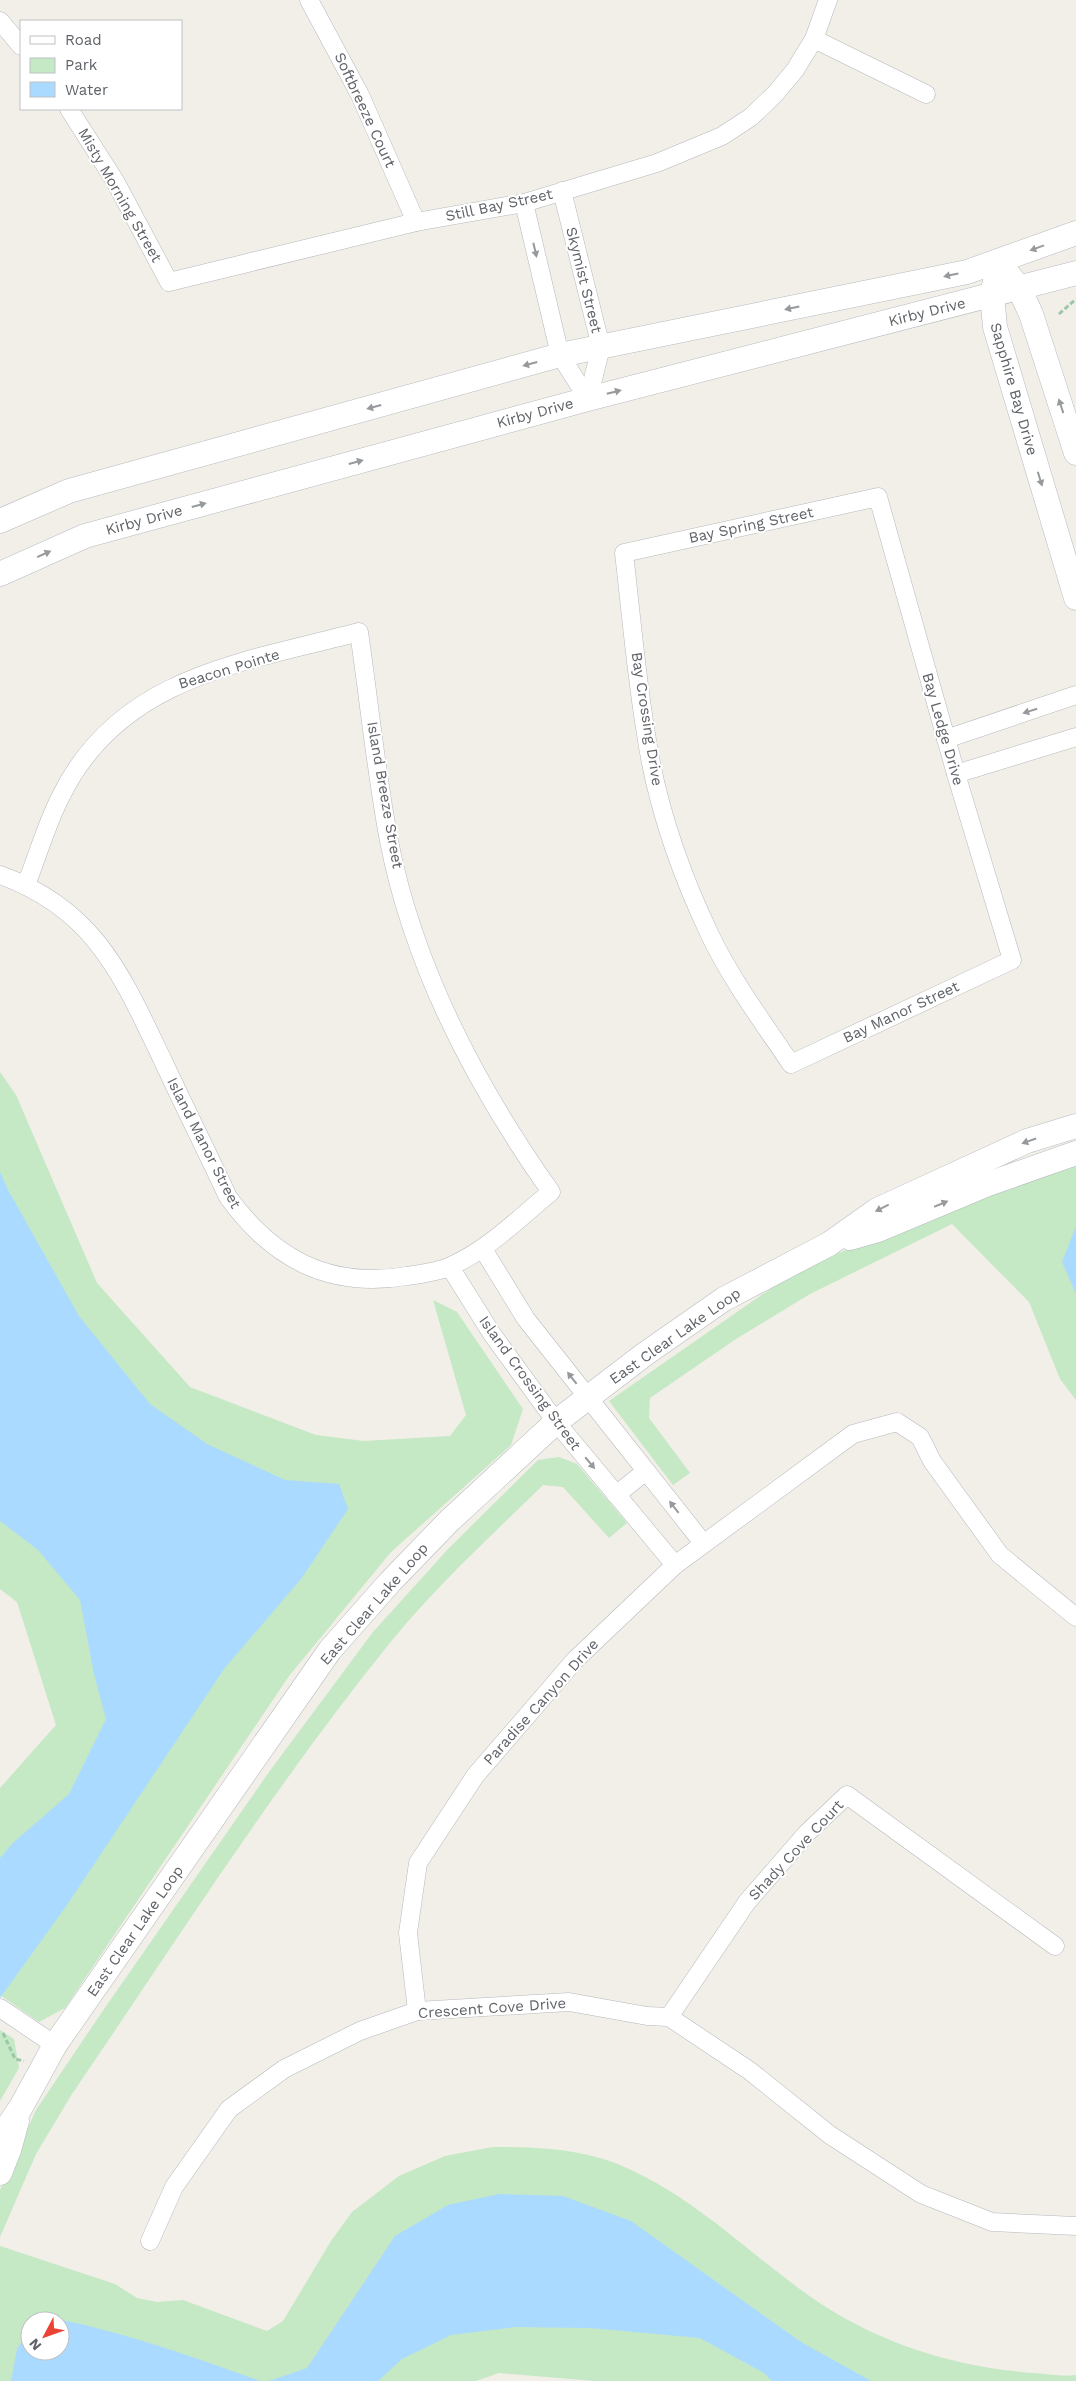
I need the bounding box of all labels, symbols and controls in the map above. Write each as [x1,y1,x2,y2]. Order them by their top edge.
legend [20,20,182,110]
text: Road [65,31,102,49]
street label: Softbreeze Court [330,50,400,171]
text: Park [65,56,98,74]
text: Water [65,81,108,99]
street label: Misty Morning Street [74,125,166,266]
street label: Still Bay Street [444,185,555,225]
street label: Skymist Street [562,225,606,336]
one-way arrow [531,242,539,258]
one-way arrow [1029,244,1044,252]
one-way arrow [943,272,959,280]
street label: Kirby Drive [887,294,967,330]
one-way arrow [784,304,800,312]
street label: Sapphire Bay Drive [986,321,1042,457]
one-way arrow [523,360,538,368]
one-way arrow [606,388,621,396]
street label: Kirby Drive [495,394,575,432]
one-way arrow [1057,399,1064,414]
one-way arrow [366,403,381,411]
one-way arrow [348,458,363,466]
one-way arrow [1037,471,1045,486]
street label: Kirby Drive [104,501,184,539]
one-way arrow [192,501,207,509]
street label: Bay Spring Street [687,503,816,547]
one-way arrow [37,550,51,558]
street label: Beacon Pointe [176,645,282,693]
street label: Bay Crossing Drive [628,651,666,787]
street label: Bay Ledge Drive [918,671,968,787]
one-way arrow [1022,708,1037,715]
street label: Island Breeze Street [363,720,407,871]
street label: Bay Manor Street [840,977,962,1047]
street label: Island Manor Street [163,1074,245,1212]
one-way arrow [1022,1138,1037,1145]
one-way arrow [934,1199,948,1207]
one-way arrow [875,1204,889,1212]
street label: East Clear Lake Loop [606,1284,744,1388]
street label: Island Crossing Street [475,1312,585,1454]
one-way arrow [567,1372,578,1385]
one-way arrow [584,1456,595,1469]
one-way arrow [669,1501,680,1514]
street label: East Clear Lake Loop [316,1539,432,1669]
street label: Paradise Canyon Drive [480,1635,602,1769]
street label: Shady Cove Court [745,1796,848,1904]
street label: East Clear Lake Loop [83,1862,187,2000]
street label: Crescent Cove Drive [417,1994,567,2022]
north arrow [20,2311,70,2361]
text: N [26,2335,45,2354]

